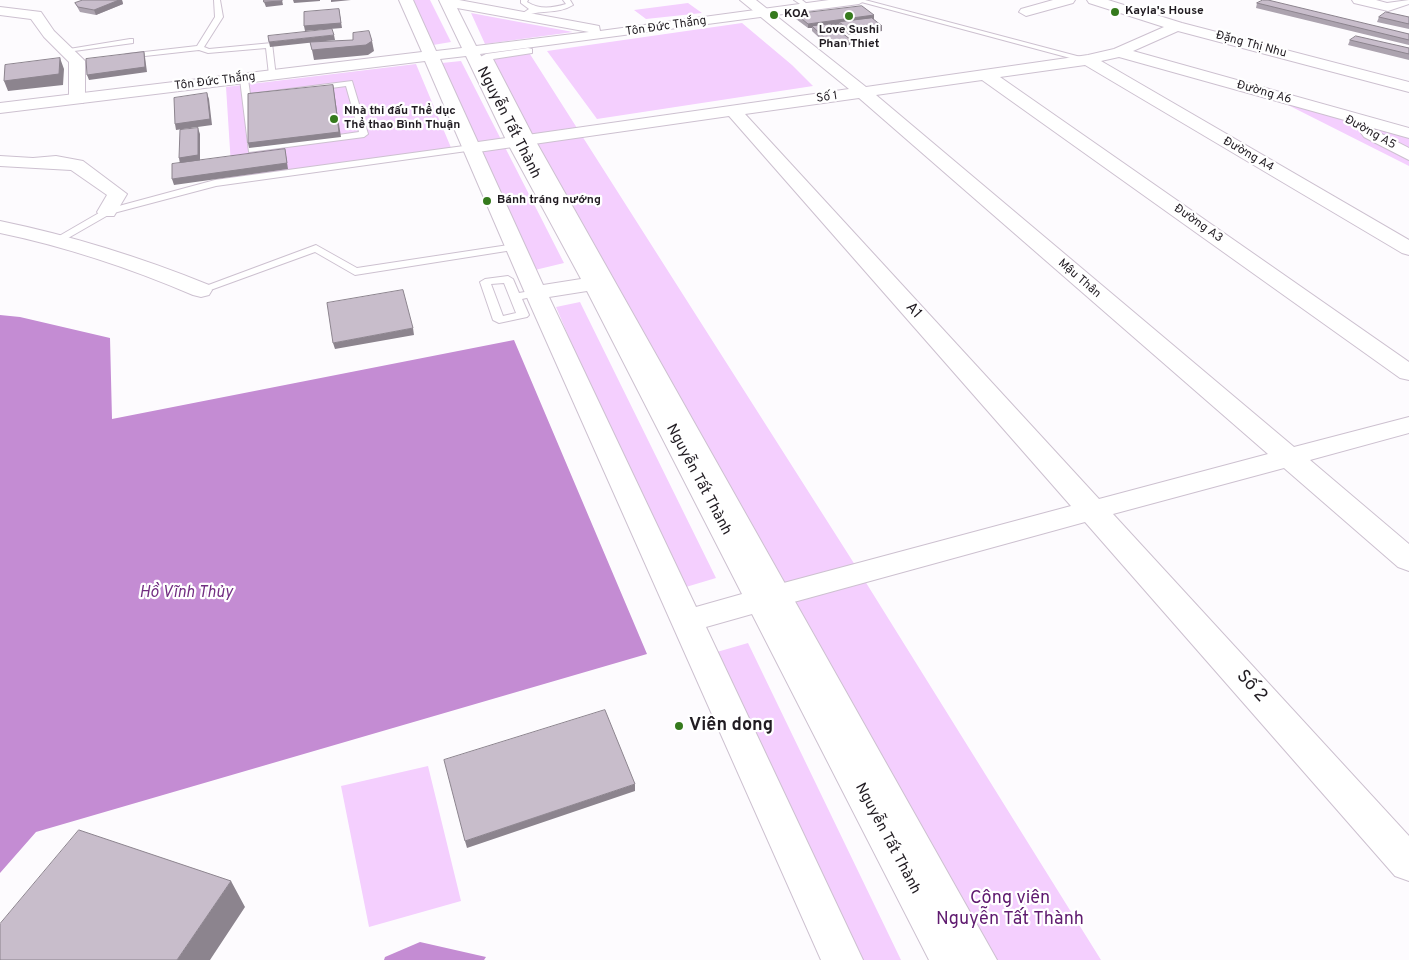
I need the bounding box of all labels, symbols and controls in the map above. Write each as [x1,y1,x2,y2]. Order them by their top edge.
place label: Kayla's House [1125,5,1204,19]
marker: Kayla's House [1109,6,1121,18]
place label: KOA [784,8,809,22]
marker: KOA [768,9,780,21]
marker: Love Sushi Phan Thiet [843,10,855,22]
street label: Tôn Đức Thắng [625,14,707,40]
place label: Love Sushi Phan Thiet [819,24,879,52]
street label: Đặng Thị Nhu [1214,29,1288,61]
street label: Nguyễn Tất Thành [472,64,544,182]
street label: Tôn Đức Thắng [174,70,256,94]
street label: Đường A6 [1235,78,1293,108]
street label: Số 1 [816,89,838,107]
place label: Nhà thi đấu Thể dục Thể thao Bình Thuận [344,105,460,133]
marker: Nhà thi đấu Thể dục Thể thao Bình Thuận [328,113,340,125]
street label: Đường A5 [1342,113,1398,153]
street label: Đường A4 [1220,135,1276,175]
place label: Bánh tráng nướng [497,194,601,208]
marker: Bánh tráng nướng [481,195,493,207]
street label: Đường A3 [1171,202,1225,246]
street label: Mậu Thân [1055,257,1103,301]
street label: A1 [901,299,925,323]
street label: Nguyễn Tất Thành [661,421,735,539]
water label: Hồ Vĩnh Thủy [139,584,233,604]
street label: Số 2 [1231,666,1271,708]
place label: Viên dong [689,715,773,737]
marker: Viên dong [673,720,685,732]
street label: Nguyễn Tất Thành [850,780,924,898]
park label: Công viên Nguyễn Tất Thành [936,888,1084,931]

